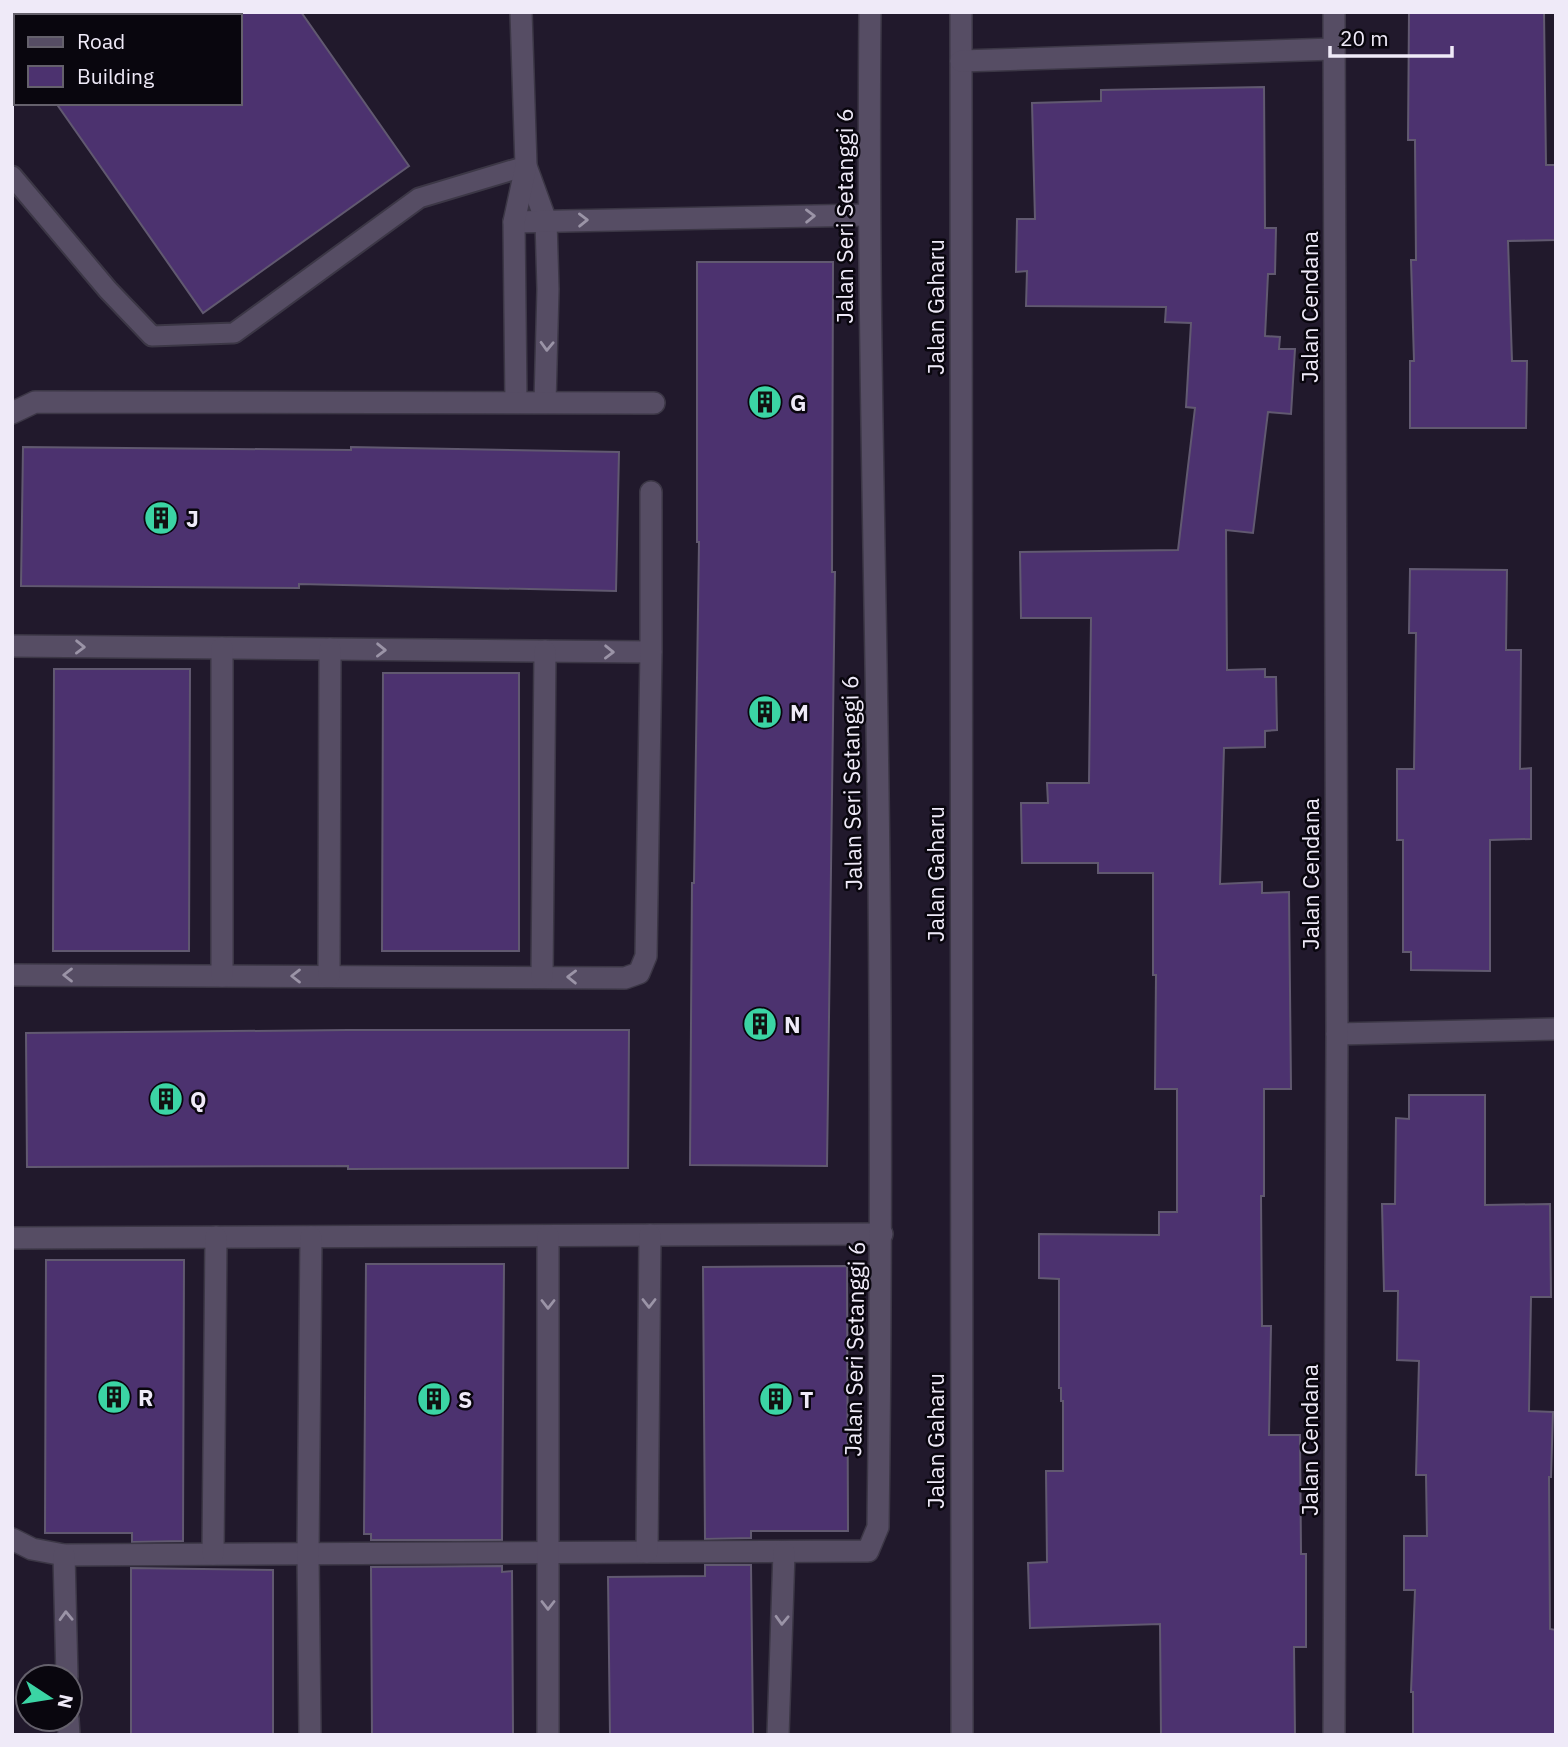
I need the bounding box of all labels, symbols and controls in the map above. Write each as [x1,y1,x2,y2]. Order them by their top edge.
legend [14,14,242,105]
scale bar [1330,14,1452,58]
text: 20 m [1340,24,1389,52]
text: Road [77,27,125,55]
text: Building [77,62,154,90]
street label: Jalan Seri Setanggi 6 [829,108,859,324]
one-way arrow [805,208,816,224]
one-way arrow [578,212,588,228]
street label: Jalan Cendana [1294,231,1324,383]
street label: Jalan Gaharu [920,239,950,375]
one-way arrow [539,340,554,351]
building icon: G [746,383,784,421]
place label: G [790,387,807,417]
building icon: J [142,499,180,537]
place label: J [186,503,199,533]
one-way arrow [76,639,86,655]
one-way arrow [376,642,387,657]
one-way arrow [604,644,615,660]
street label: Jalan Seri Setanggi 6 [834,675,868,891]
building icon: M [746,693,784,731]
place label: M [790,697,809,727]
street label: Jalan Cendana [1295,798,1325,950]
street label: Jalan Gaharu [920,806,950,942]
one-way arrow [62,967,73,983]
one-way arrow [290,968,300,984]
one-way arrow [566,970,577,985]
building icon: N [741,1005,779,1043]
place label: N [784,1009,801,1039]
building icon: Q [147,1080,185,1118]
place label: Q [190,1084,206,1114]
street label: Jalan Seri Setanggi 6 [837,1241,871,1457]
one-way arrow [641,1298,657,1309]
one-way arrow [540,1299,556,1310]
street label: Jalan Cendana [1294,1364,1324,1516]
street label: Jalan Gaharu [920,1373,950,1509]
building icon: R [95,1378,133,1416]
building icon: S [415,1380,453,1418]
building icon: T [757,1380,795,1418]
place label: R [138,1382,154,1412]
place label: S [458,1384,472,1414]
place label: T [800,1384,813,1414]
one-way arrow [540,1600,556,1611]
one-way arrow [58,1610,73,1621]
one-way arrow [775,1615,790,1626]
north arrow [14,1663,84,1733]
text: N [52,1692,79,1711]

